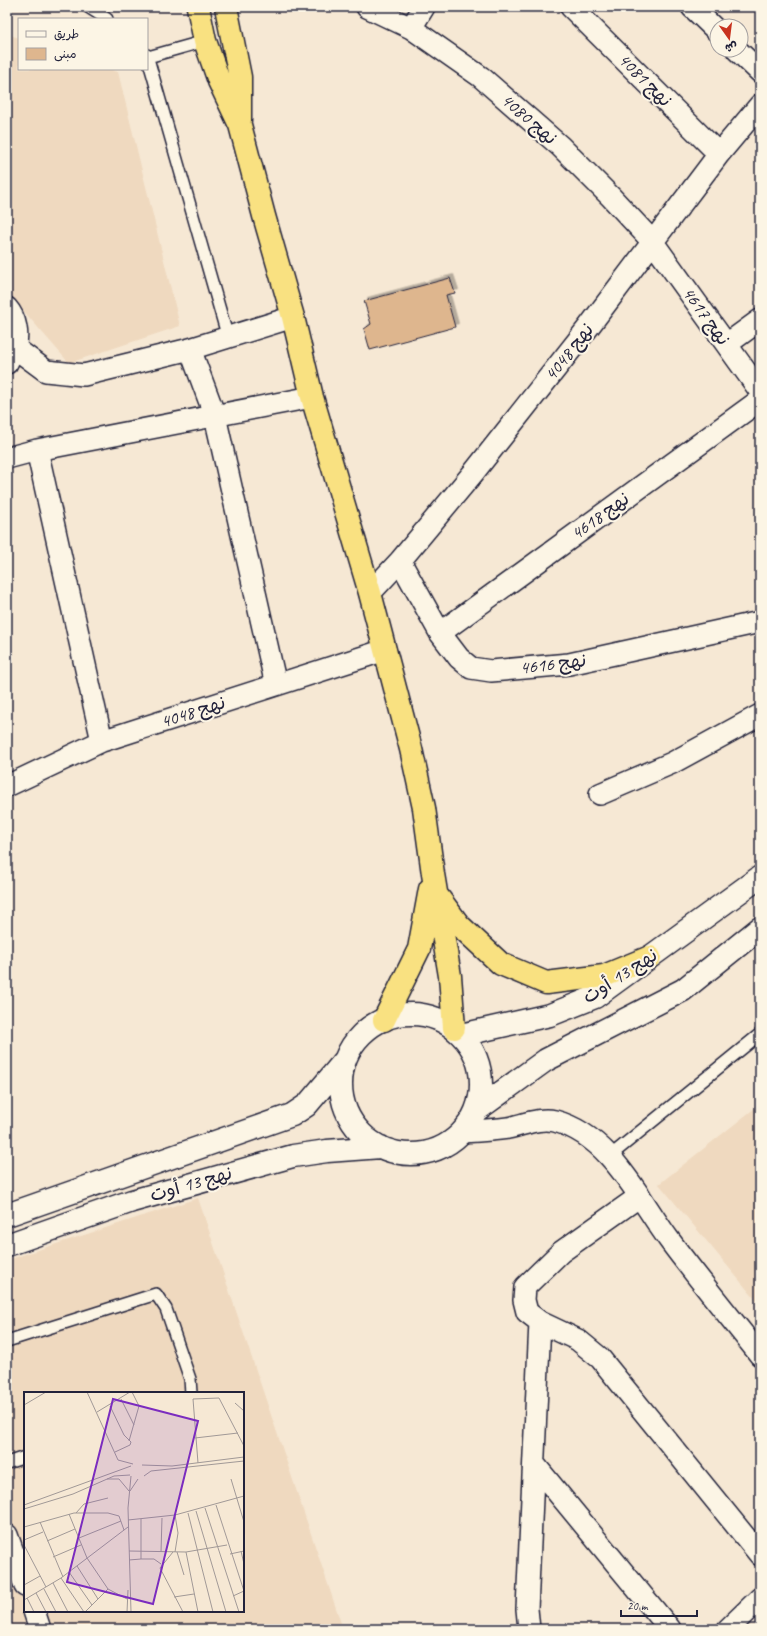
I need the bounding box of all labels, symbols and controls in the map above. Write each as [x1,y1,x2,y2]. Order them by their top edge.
legend [18,18,148,70]
north arrow [709,18,749,58]
text: طريق [54,26,79,42]
text: ش [724,39,739,56]
text: مبنى [54,46,77,62]
street label: نهج 4081 [613,48,677,112]
street label: نهج 4080 [496,88,562,150]
street label: نهج 4617 [677,282,735,350]
street label: نهج 4048 [539,318,599,386]
street label: نهج 4618 [566,487,634,545]
street label: نهج 4616 [518,648,588,680]
street label: نهج 4048 [157,690,229,734]
street label: نهج 13 أوت [578,943,662,1009]
street label: نهج 13 أوت [147,1161,235,1207]
inset map [24,1392,244,1612]
scale bar [621,1592,697,1618]
text: 20 m [627,1598,649,1614]

